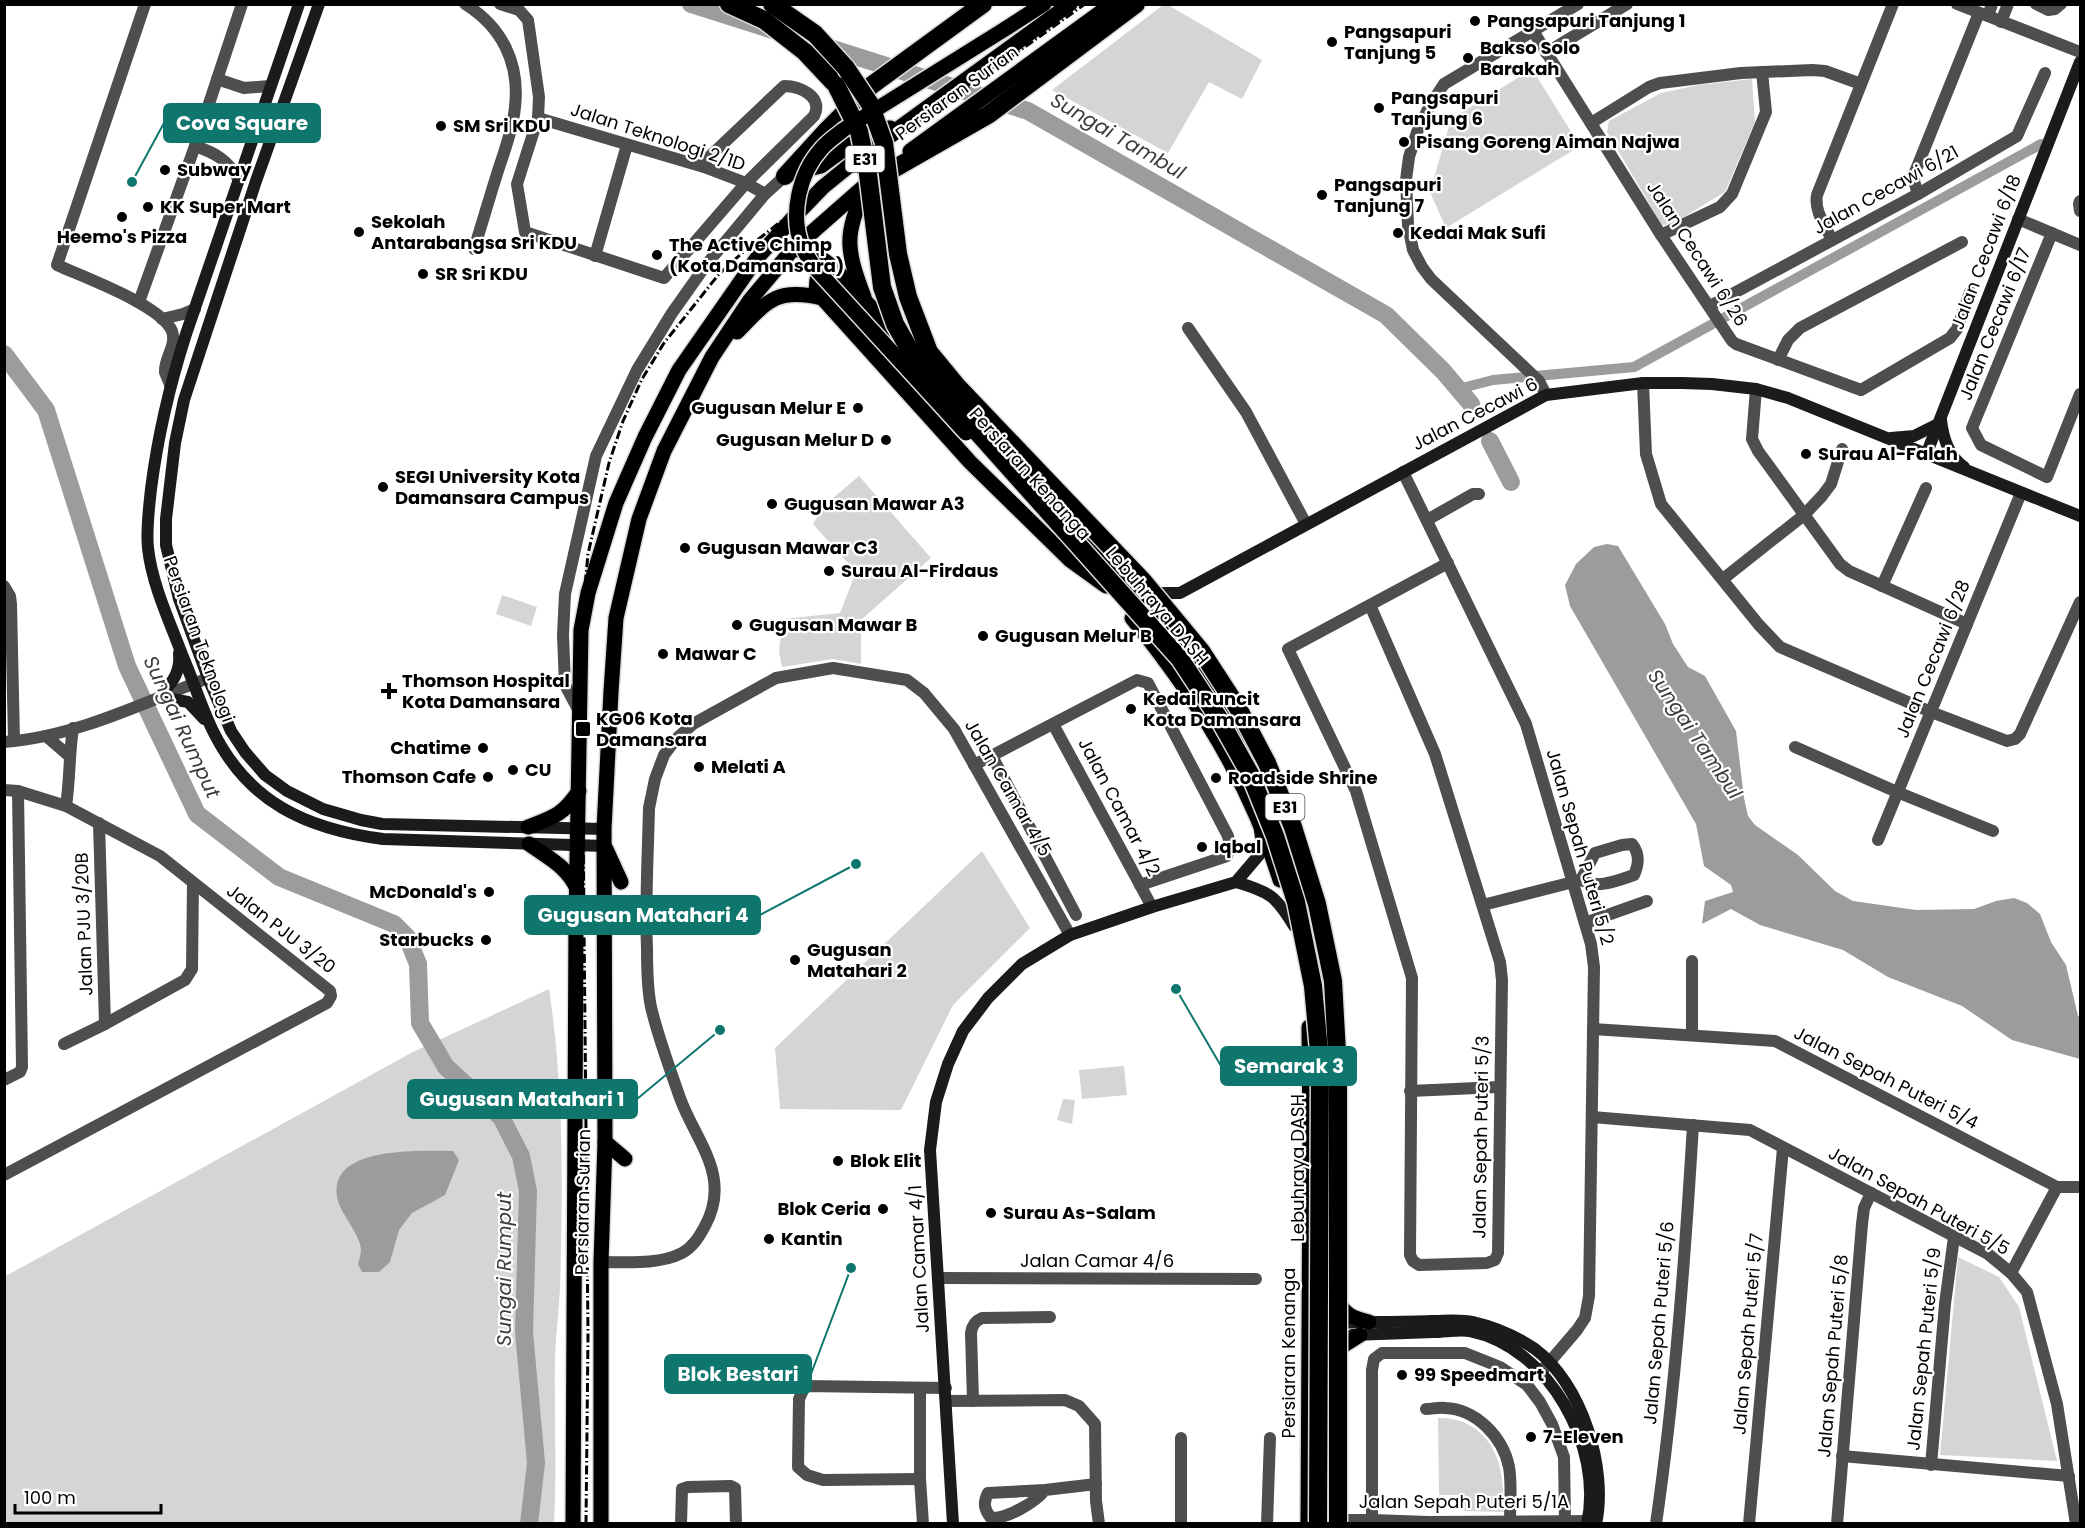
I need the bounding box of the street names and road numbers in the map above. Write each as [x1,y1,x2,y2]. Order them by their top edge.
street label: Persiaran Surian [890,39,1023,146]
street label: Jalan Teknologi 2/1D [567,96,749,177]
street label: Jalan Cecawi 6/21 [1808,139,1963,240]
road number: E31 [846,146,884,172]
street label: Jalan Cecawi 6/18 [1944,171,2027,333]
street label: Jalan Cecawi 6/26 [1641,176,1754,331]
street label: Jalan Cecawi 6/17 [1953,244,2037,404]
street label: Jalan Cecawi 6 [1408,371,1542,456]
street label: Persiaran Kenanga [964,402,1097,546]
street label: Lebuhraya DASH [1100,541,1215,670]
street label: Persiaran Teknologi [158,552,241,725]
street label: Jalan Cecawi 6/28 [1889,576,1976,742]
street label: Jalan Camar 4/5 [959,715,1058,861]
street label: Jalan Camar 4/2 [1072,733,1166,880]
street label: Jalan Sepah Puteri 5/2 [1541,746,1620,948]
road number: E31 [1266,794,1304,820]
street label: Jalan PJU 3/20B [69,852,98,996]
street label: Jalan PJU 3/20 [221,878,341,979]
street label: Jalan Sepah Puteri 5/4 [1790,1020,1983,1135]
street label: Jalan Sepah Puteri 5/3 [1466,1035,1495,1239]
street label: Lebuhraya DASH [1285,1094,1310,1242]
street label: Persiaran Surian [569,1129,596,1275]
street label: Jalan Sepah Puteri 5/5 [1824,1140,2014,1261]
street label: Jalan Camar 4/1 [902,1184,935,1334]
street label: Jalan Sepah Puteri 5/6 [1637,1220,1680,1426]
street label: Jalan Sepah Puteri 5/7 [1726,1232,1769,1436]
street label: Jalan Sepah Puteri 5/9 [1900,1246,1947,1452]
street label: Jalan Camar 4/6 [1020,1248,1174,1273]
street label: Jalan Sepah Puteri 5/8 [1811,1253,1854,1459]
street label: Persiaran Kenanga [1276,1268,1301,1438]
street label: Jalan Sepah Puteri 5/1A [1359,1489,1569,1514]

